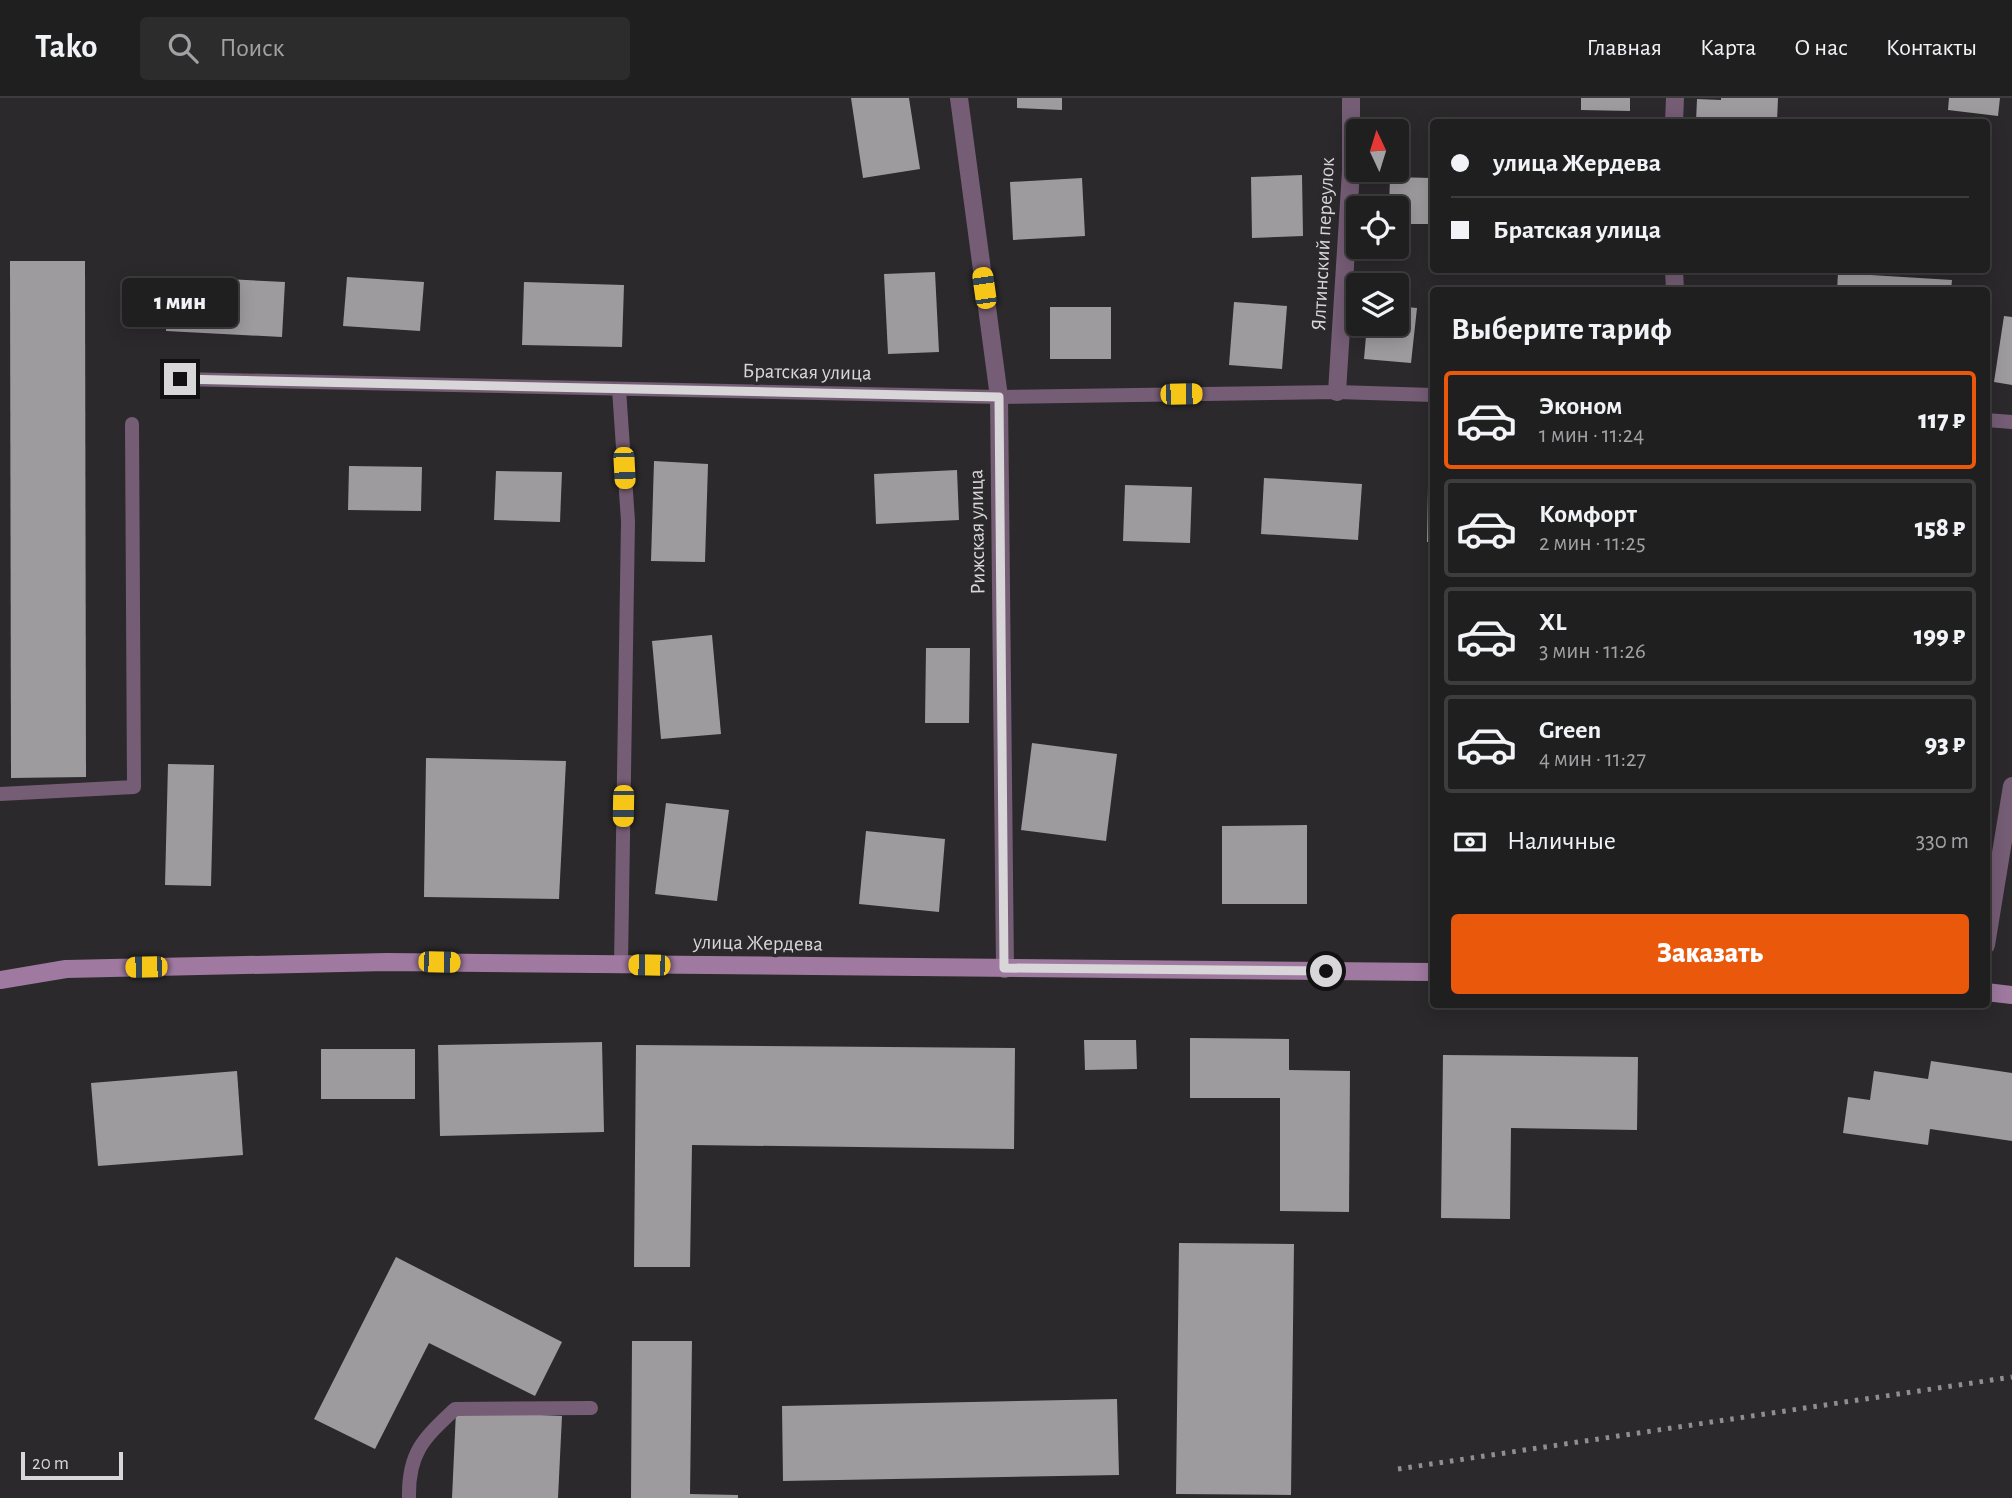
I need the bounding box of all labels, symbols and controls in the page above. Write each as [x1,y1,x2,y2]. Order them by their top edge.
search box [140,17,630,80]
icon: search [164,29,202,67]
text: Tako [35,31,98,64]
text: Поиск [220,35,285,61]
text: Главная [1587,36,1662,60]
text: Карта [1700,36,1756,60]
text: О нас [1794,36,1848,60]
text: Контакты [1886,36,1977,60]
north arrow [1346,119,1409,182]
map controls [1346,119,1409,336]
text: улица Жердева [1493,150,1661,176]
street label: Ялтинский переулок [1308,156,1338,331]
button: locate [1346,196,1409,259]
text: Братская улица [1493,217,1661,243]
car [971,266,998,310]
button: layers [1346,273,1409,336]
callout: 1 мин [122,278,238,327]
text: 1 мин [154,291,206,314]
text: Выберите тариф [1451,313,1672,345]
street label: Братская улица [742,360,872,384]
route end [164,363,196,395]
car [1160,383,1203,405]
icon: car [1455,389,1518,452]
text: Эконом [1539,393,1622,419]
text: 117 ₽ [1918,407,1965,433]
text: 1 мин · 11:24 [1539,424,1644,447]
car [613,446,636,490]
street label: Рижская улица [965,469,989,595]
icon: car [1455,497,1518,560]
text: Комфорт [1539,501,1637,527]
text: 158 ₽ [1915,515,1965,541]
text: 2 мин · 11:25 [1539,532,1646,555]
icon: car [1455,605,1518,668]
text: XL [1539,609,1566,635]
text: 199 ₽ [1914,623,1965,649]
text: 3 мин · 11:26 [1539,640,1646,663]
icon: car [1455,713,1518,776]
text: Green [1539,717,1601,743]
text: 93 ₽ [1925,731,1965,757]
text: 4 мин · 11:27 [1539,748,1646,771]
car [613,785,634,827]
icon: cash [1451,823,1489,861]
text: Наличные [1507,828,1616,854]
text: 330 m [1916,830,1969,853]
button: Заказать [1451,914,1969,994]
street label: улица Жердева [692,931,824,955]
car [418,951,461,973]
car [628,954,671,976]
route start [1310,955,1342,987]
car [125,956,168,978]
scale bar [21,1449,122,1481]
text: 20 m [32,1454,69,1473]

